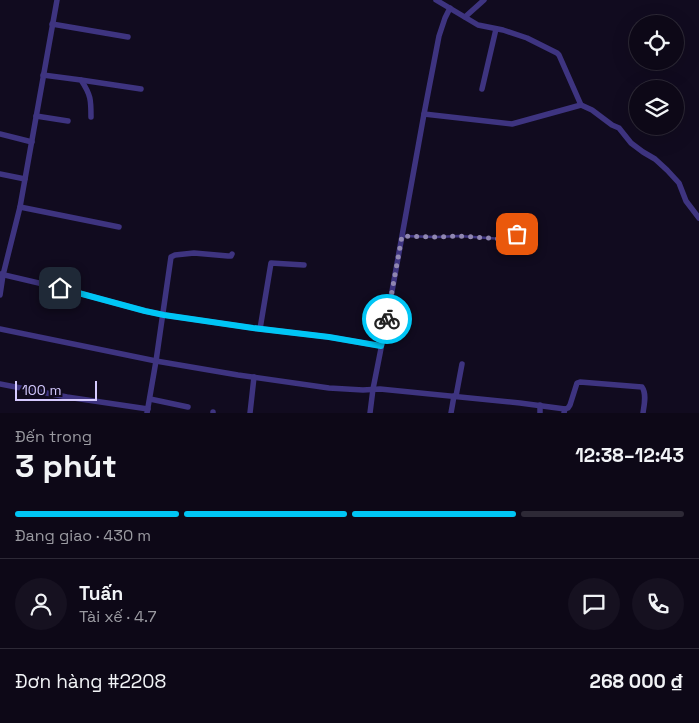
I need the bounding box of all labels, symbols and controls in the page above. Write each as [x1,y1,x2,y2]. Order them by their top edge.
map controls [629,15,684,135]
button: locate [629,15,684,70]
button: layers [629,80,684,135]
pin [496,213,538,255]
icon: bag [503,220,531,248]
pin [39,267,81,309]
icon: home [46,274,74,302]
courier [362,294,412,344]
icon: bike [373,305,401,333]
scale bar [15,378,98,401]
text: 100 m [22,381,61,399]
text: Đến trong [15,426,92,447]
text: 12:38–12:43 [575,443,684,468]
text: 3 phút [15,446,117,486]
text: Đang giao · 430 m [15,525,151,546]
button: person [15,578,67,630]
button: chat [568,578,620,630]
button: phone [632,578,684,630]
text: Tuấn [79,581,123,606]
text: Tài xế · 4.7 [79,606,156,627]
text: Đơn hàng #2208 [15,669,166,694]
text: 268 000 ₫ [590,669,684,694]

